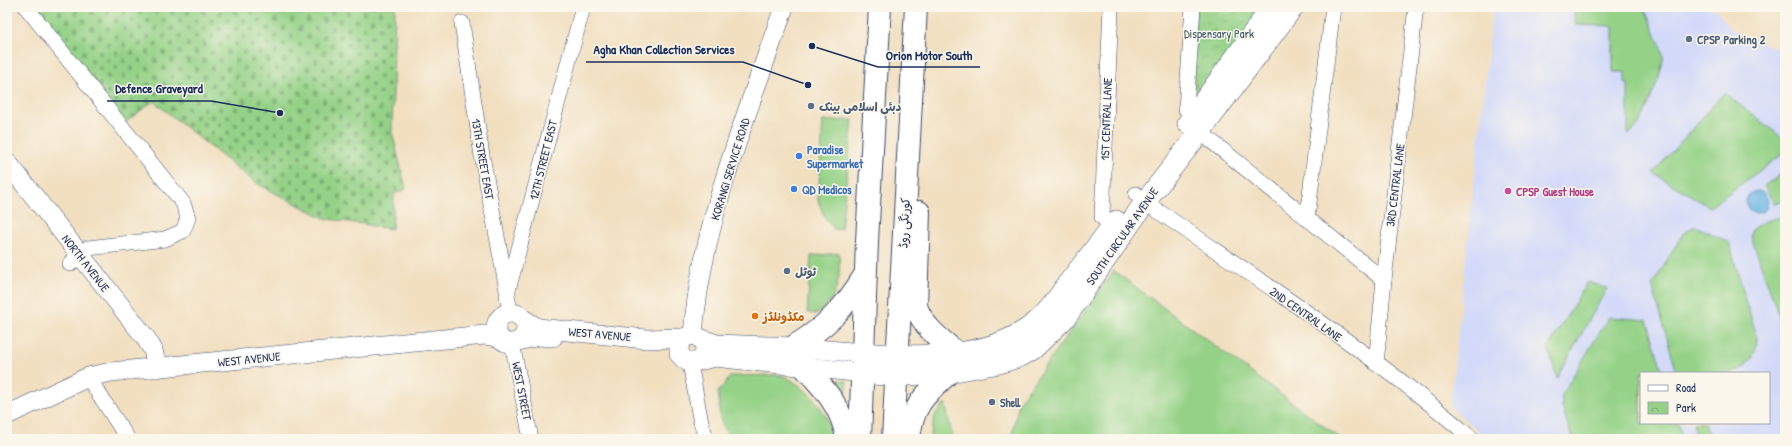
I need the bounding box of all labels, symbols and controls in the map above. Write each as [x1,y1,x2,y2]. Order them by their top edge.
park label: Dispensary Park [1184,25,1254,42]
place label: CPSP Parking 2 [1697,31,1766,49]
marker: CPSP Parking 2 [1684,34,1694,44]
callout: Agha Khan Collection Services [586,37,743,62]
text: Agha Khan Collection Services [593,40,735,59]
callout: Orion Motor South [878,42,980,67]
text: Orion Motor South [886,46,973,64]
callout: Defence Graveyard [107,76,211,101]
street label: 1ST CENTRAL LANE [1096,77,1116,161]
text: Defence Graveyard [115,79,204,98]
place label: دبئی اسلامی بینک [819,98,902,115]
marker: دبئی اسلامی بینک [806,101,816,111]
street label: KORANGI SERVICE ROAD [706,115,754,222]
street label: 13TH STREET EAST [468,117,499,201]
street label: 12TH STREET EAST [525,118,561,202]
place label: Paradise Supermarket [807,141,864,173]
street label: 3RD CENTRAL LANE [1381,142,1409,228]
marker: Paradise Supermarket [794,151,804,161]
place label: QD Medicos [802,181,852,198]
street label: SOUTH CIRCULAR AVENUE [1082,183,1162,288]
place label: CPSP Guest House [1516,183,1594,200]
marker: QD Medicos [789,184,799,194]
marker: CPSP Guest House [1503,186,1513,196]
street label: کورنگی روڈ [894,197,914,249]
street label: NORTH AVENUE [58,231,114,296]
place label: ٹوٹل [795,263,817,280]
marker: ٹوٹل [782,266,792,276]
street label: 2ND CENTRAL LANE [1266,283,1346,346]
place label: مکڈونلڈز [762,308,805,325]
marker: مکڈونلڈز [750,311,760,321]
street label: WEST AVENUE [568,323,633,345]
street label: WEST AVENUE [217,347,282,371]
street label: WEST STREET [508,360,536,422]
legend [1640,372,1770,424]
text: Road [1676,379,1696,396]
place label: Shell [1000,394,1021,411]
marker: Shell [987,397,997,407]
text: Park [1676,399,1696,416]

